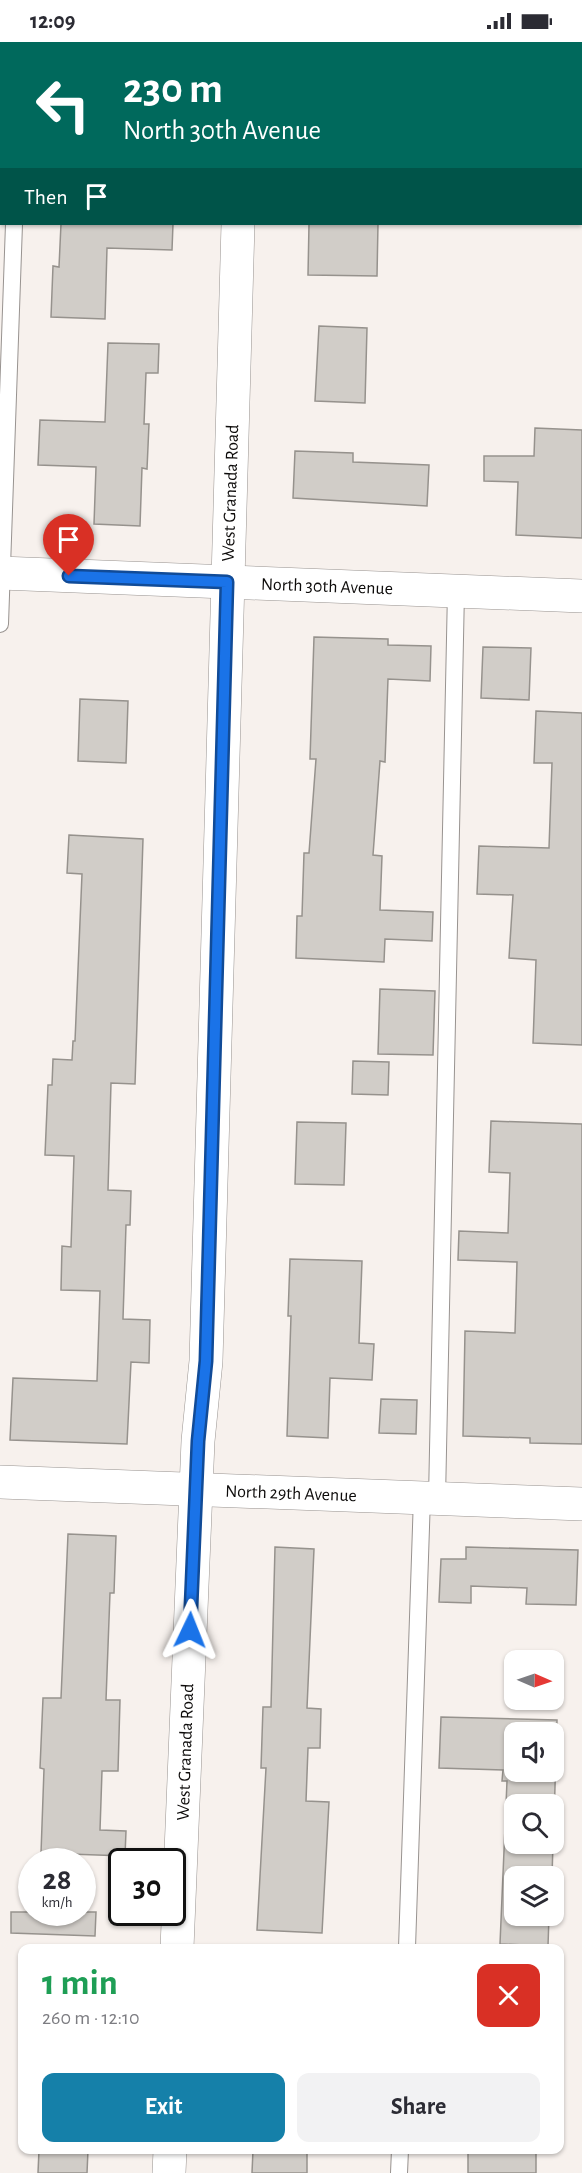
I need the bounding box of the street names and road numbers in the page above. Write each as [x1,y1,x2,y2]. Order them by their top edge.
street label: West Granada Road [220,424,242,562]
street label: North 30th Avenue [261,576,393,598]
street label: North 29th Avenue [225,1483,357,1505]
street label: West Granada Road [175,1683,197,1821]

